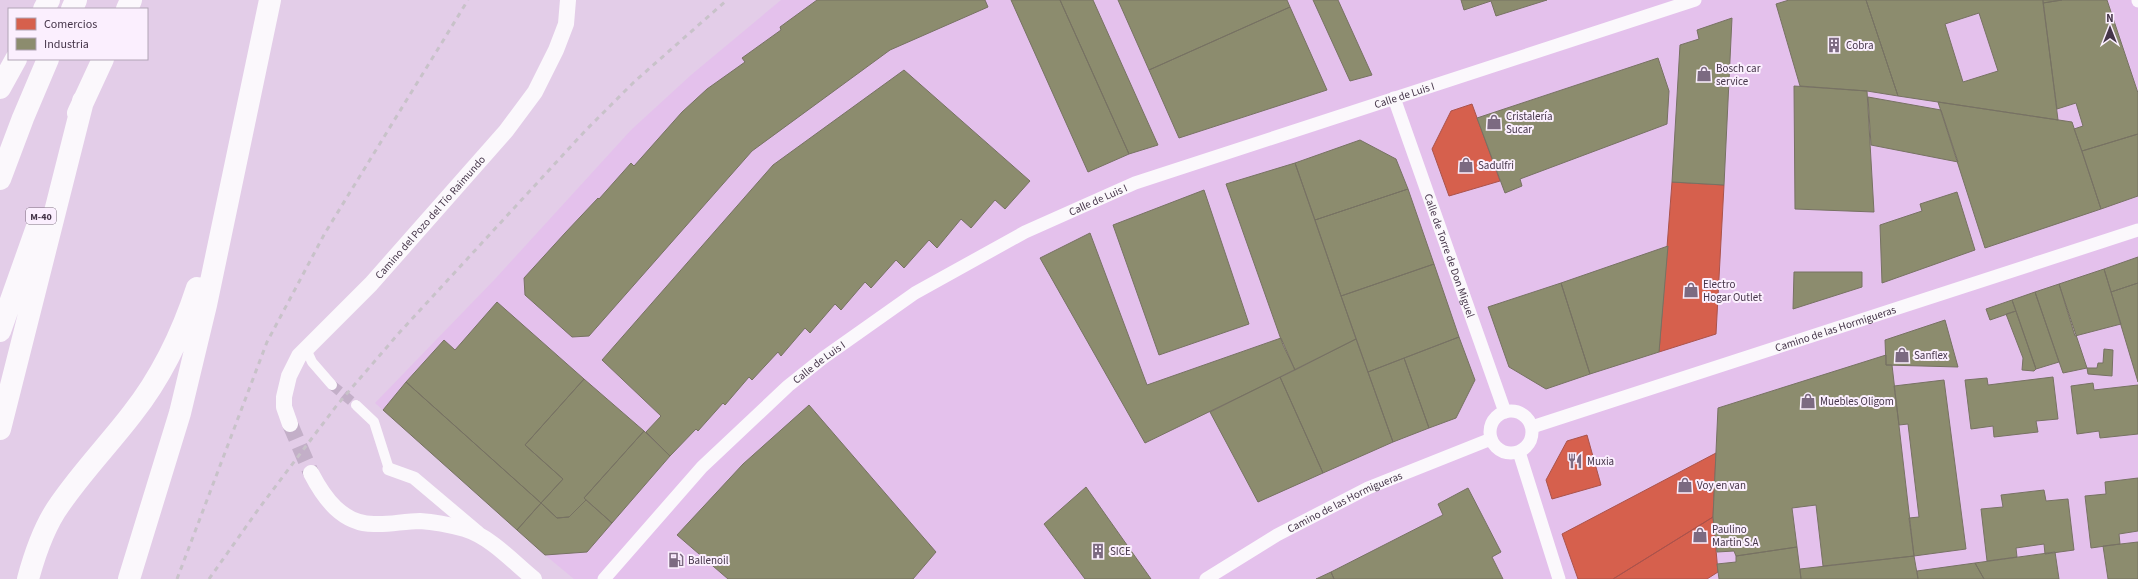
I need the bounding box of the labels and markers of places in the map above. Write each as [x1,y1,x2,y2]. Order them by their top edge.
building icon: Cobra [1825,36,1843,54]
place label: Cobra [1846,38,1873,53]
place label: Bosch car service [1716,61,1761,89]
shop icon: Bosch car service [1695,65,1713,83]
place label: Cristalería Sucar [1506,109,1553,137]
shop icon: Cristalería Sucar [1485,113,1503,131]
shop icon: Sadulfri [1457,156,1475,174]
place label: Sadulfri [1478,158,1514,173]
place label: Electro Hogar Outlet [1703,277,1762,305]
shop icon: Electro Hogar Outlet [1682,281,1700,299]
shop icon: Sanflex [1893,346,1911,364]
place label: Sanflex [1914,348,1948,363]
shop icon: Muebles Oligom [1799,392,1817,410]
place label: Muebles Oligom [1820,394,1894,409]
restaurant icon: Muxia [1566,452,1584,470]
place label: Muxia [1587,454,1614,469]
shop icon: Voy en van [1676,476,1694,494]
place label: Voy en van [1697,478,1746,493]
place label: Paulino Martin S.A [1712,522,1759,550]
shop icon: Paulino Martin S.A [1691,526,1709,544]
building icon: SICE [1089,542,1107,560]
place label: SICE [1110,544,1131,559]
fuel station icon: Ballenoil [667,551,685,569]
place label: Ballenoil [688,553,729,568]

